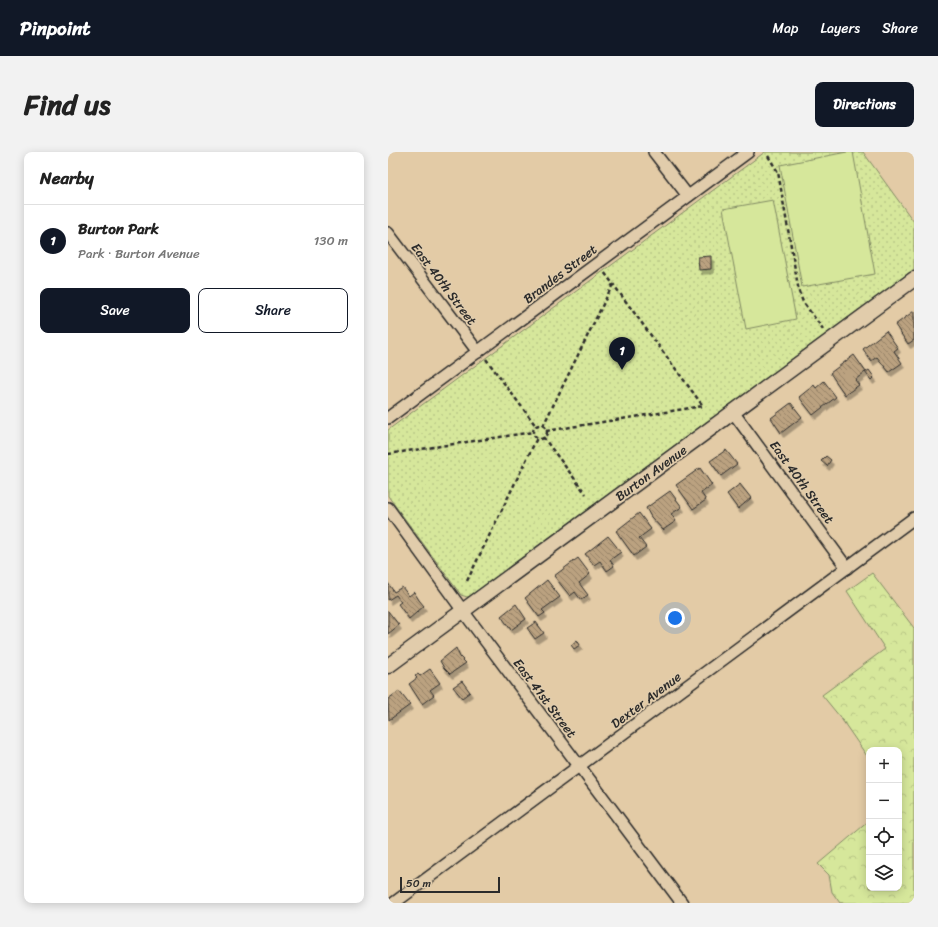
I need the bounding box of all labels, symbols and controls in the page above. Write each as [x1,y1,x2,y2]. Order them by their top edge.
text: Pinpoint [20,12,91,45]
text: Map [773,16,798,41]
text: Layers [820,16,860,41]
text: Share [882,16,918,41]
text: Find us [24,80,111,129]
button: Directions [815,82,914,127]
text: Nearby [40,163,94,193]
text: Burton Park [78,216,159,242]
text: 1 [50,229,56,252]
text: 130 m [314,229,348,252]
street label: East 40th Street [405,238,483,331]
street label: Brandes Street [518,238,602,310]
text: Park · Burton Avenue [78,242,200,265]
button: Save [40,288,190,333]
button: Share [198,288,348,333]
pin: 1 [609,337,635,370]
street label: East 40th Street [764,435,841,529]
street label: Burton Avenue [610,439,692,507]
your location [665,608,685,628]
street label: East 41st Street [507,653,583,743]
street label: Dexter Avenue [606,665,687,734]
map controls [866,747,902,891]
button: + [866,747,902,783]
button: − [866,783,902,819]
button: locate [866,819,902,855]
button: layers [866,855,902,891]
text: 50 m [406,874,431,893]
scale bar [400,875,500,894]

